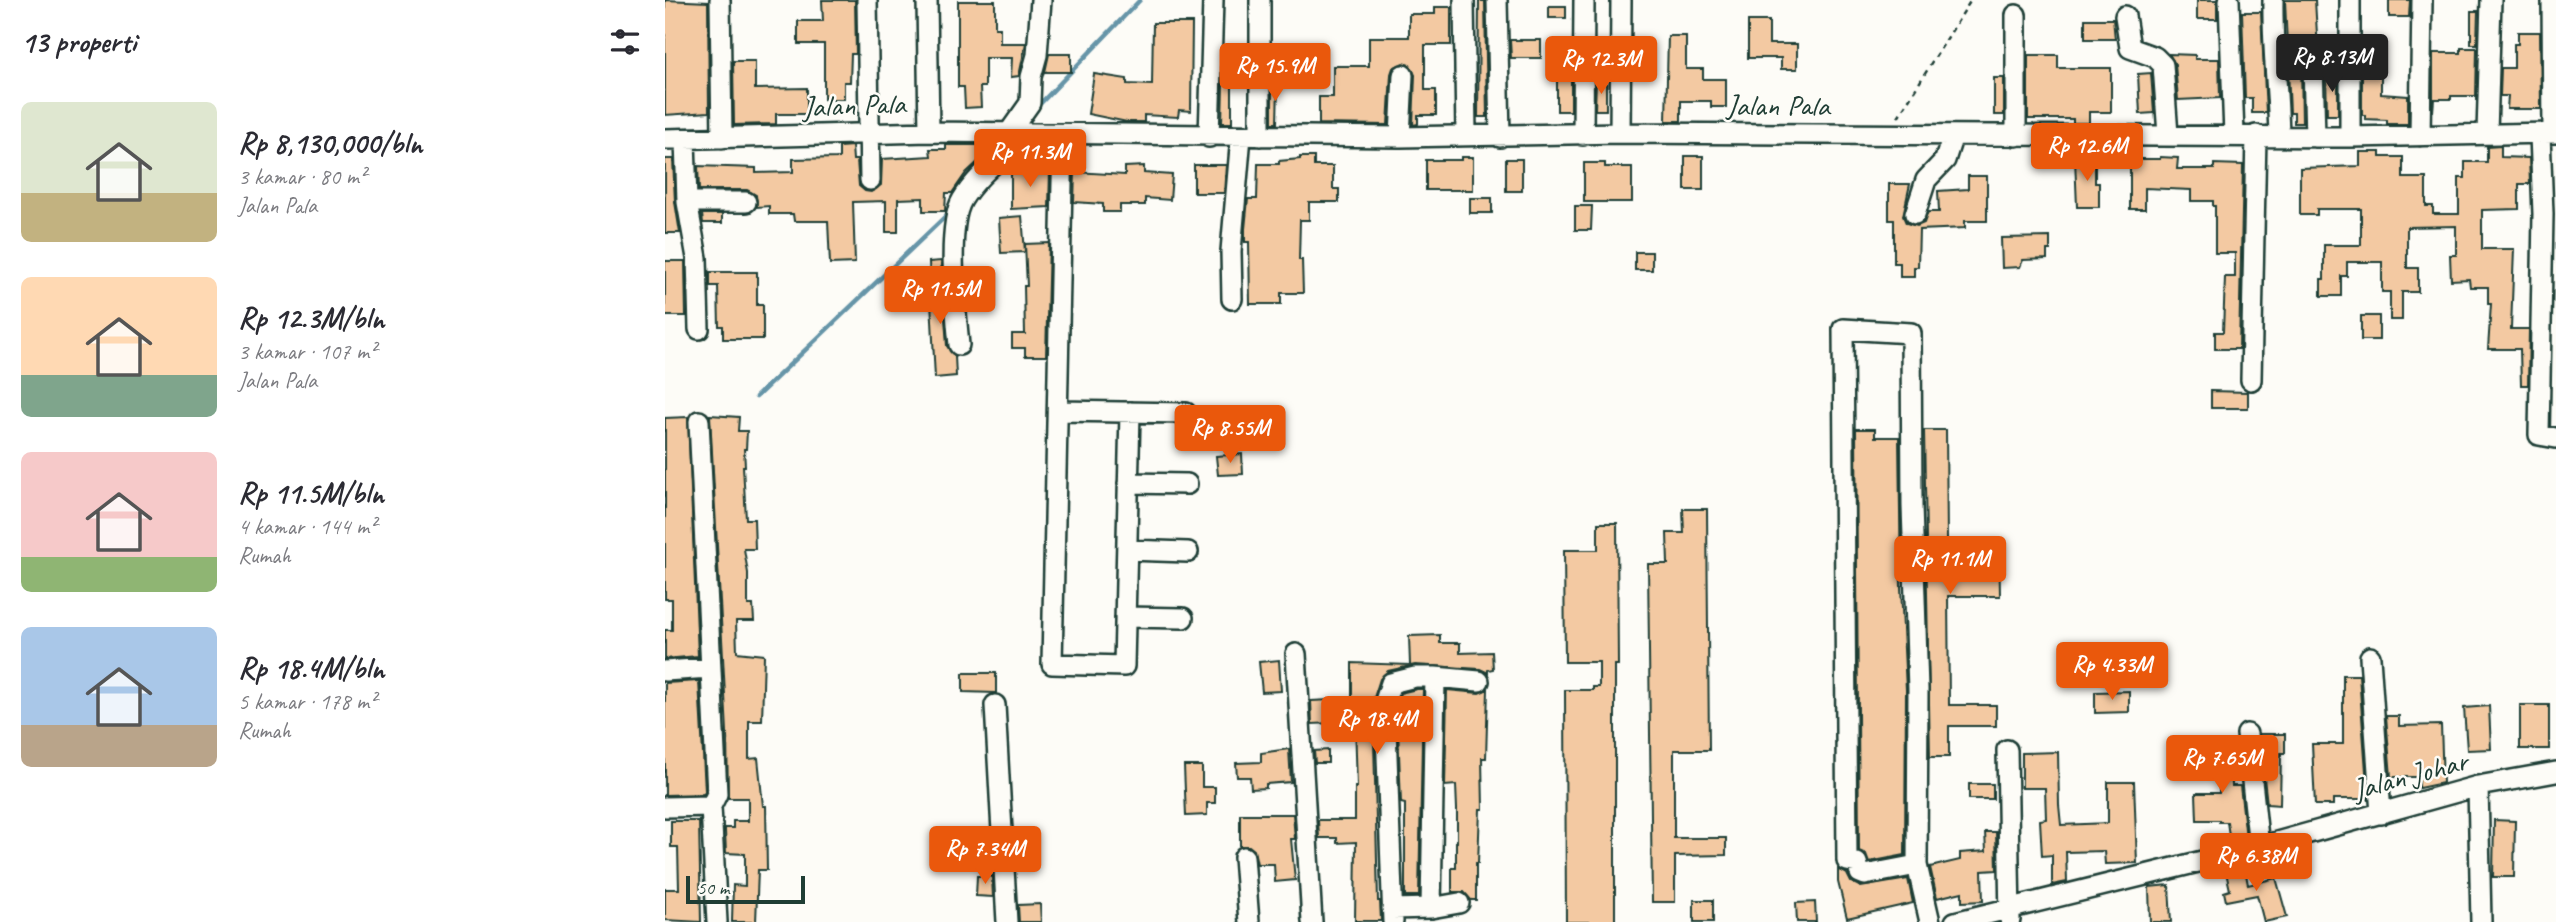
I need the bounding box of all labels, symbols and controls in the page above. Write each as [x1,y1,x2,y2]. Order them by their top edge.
text: 13 properti [21,23,136,61]
icon: filters [606,23,644,61]
pin: Rp 8.13M [2260,34,2404,94]
pin: Rp 12.3M [1529,36,1673,96]
text: Rp 8.13M [2292,42,2372,71]
pin: Rp 15.9M [1203,43,1347,103]
text: Rp 12.3M [1561,44,1641,73]
text: Rp 15.9M [1236,51,1314,80]
street label: Jalan Pala [800,84,908,126]
street label: Jalan Pala [1725,86,1831,124]
text: Rp 8,130,000/bln [238,124,422,162]
pin: Rp 12.6M [2015,124,2159,183]
icon: home [77,130,161,214]
pin: Rp 11.3M [958,130,1102,189]
text: Rp 12.6M [2047,131,2127,160]
text: Rp 11.3M [990,137,1070,166]
text: 3 kamar · 80 m² [238,162,366,191]
text: Jalan Pala [238,191,317,220]
pin: Rp 11.5M [868,266,1012,326]
text: Rp 11.5M [900,274,980,303]
text: Rp 12.3M/bln [238,299,384,337]
icon: home [77,305,161,389]
text: 3 kamar · 107 m² [238,337,376,366]
text: Jalan Pala [238,366,317,395]
pin: Rp 8.55M [1158,406,1302,465]
text: Rp 8.55M [1191,413,1269,442]
text: Rp 11.5M/bln [238,474,384,512]
icon: home [77,480,161,564]
text: 4 kamar · 144 m² [238,512,376,541]
pin: Rp 11.1M [1878,536,2022,596]
text: Rumah [238,541,291,570]
text: Rp 11.1M [1910,544,1990,573]
pin: Rp 4.33M [2040,642,2184,702]
text: Rp 18.4M/bln [238,649,384,687]
text: Rp 4.33M [2072,650,2152,679]
icon: home [77,655,161,739]
text: 5 kamar · 178 m² [238,687,376,716]
pin: Rp 18.4M [1305,696,1449,756]
text: Rp 18.4M [1337,704,1417,733]
text: Rumah [238,716,291,745]
pin: Rp 7.65M [2150,736,2294,795]
street label: Jalan Johar [2347,741,2475,809]
text: Rp 7.65M [2182,743,2262,772]
pin: Rp 7.34M [913,826,1057,886]
text: Rp 7.34M [945,834,1025,863]
pin: Rp 6.38M [2184,834,2328,893]
text: Rp 6.38M [2216,841,2296,870]
scale bar [686,873,805,905]
text: 50 m [697,876,729,900]

